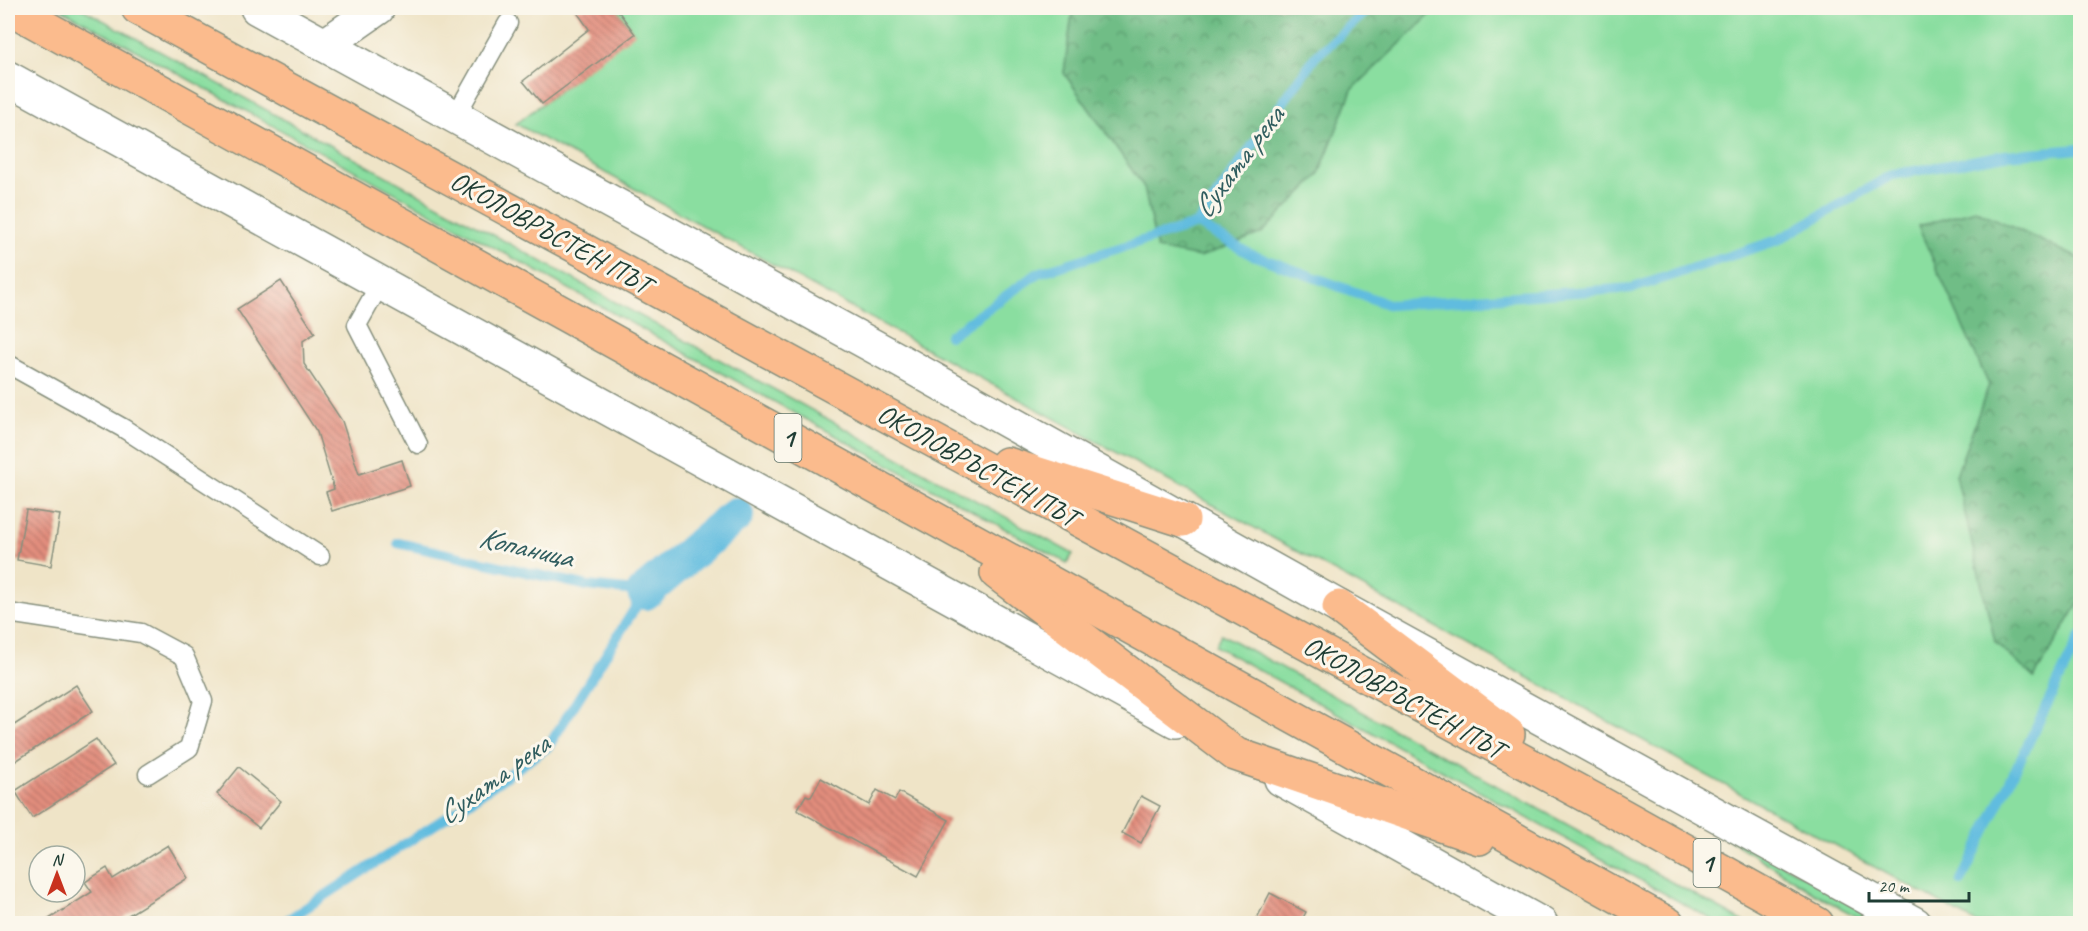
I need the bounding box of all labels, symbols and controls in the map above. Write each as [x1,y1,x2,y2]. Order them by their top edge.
water label: Сухата река [1184,97,1294,225]
street label: ОКОЛОВРЪСТЕН ПЪТ [444,162,663,305]
street label: ОКОЛОВРЪСТЕН ПЪТ [871,395,1090,538]
road number: 1 [774,414,802,462]
water label: Копаница [476,518,579,577]
street label: ОКОЛОВРЪСТЕН ПЪТ [1297,627,1516,770]
water label: Сухата река [429,724,559,832]
road number: 1 [1694,839,1720,887]
north arrow [27,844,87,904]
text: N [52,850,65,870]
scale bar [1869,865,1970,903]
text: 20 m [1878,875,1911,897]

